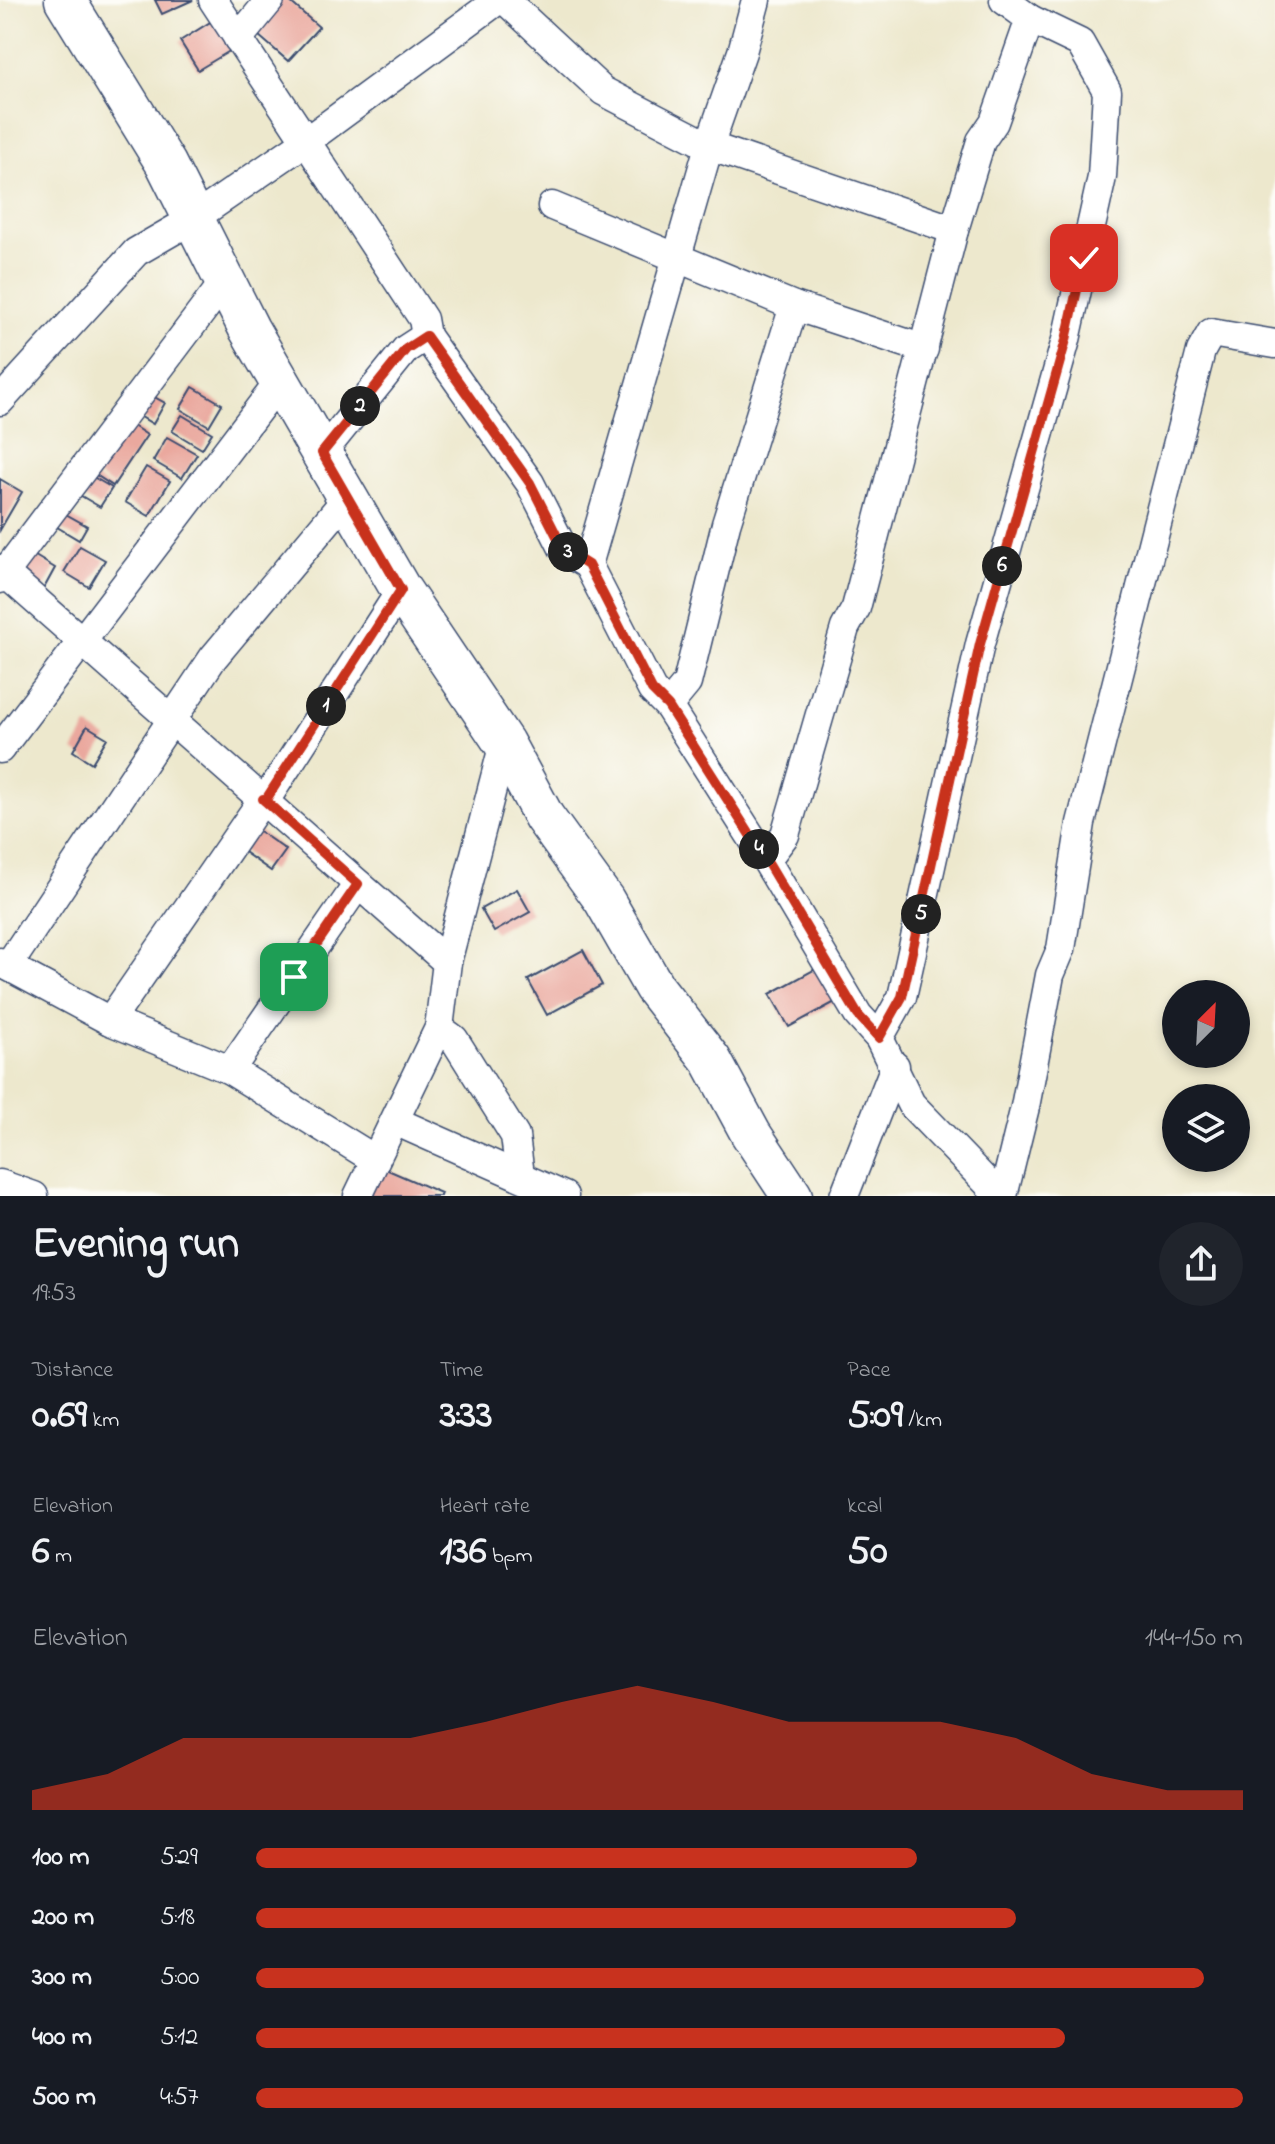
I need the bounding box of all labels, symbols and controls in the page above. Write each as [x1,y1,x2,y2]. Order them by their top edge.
pin [1050,224,1118,292]
icon: check [1062,236,1106,280]
pin: 2 [340,386,380,426]
text: 2 [355,390,365,422]
pin: 3 [548,532,588,572]
text: 3 [563,536,573,568]
pin: 6 [982,546,1022,586]
text: 6 [997,550,1007,582]
pin: 1 [306,686,346,726]
text: 1 [323,690,330,722]
pin: 4 [739,829,779,869]
text: 4 [754,833,764,865]
pin: 5 [901,894,941,934]
text: 5 [915,898,927,930]
pin [260,943,328,1011]
icon: arrive [272,955,316,999]
north arrow [1162,980,1250,1068]
map controls [1162,980,1250,1172]
button: layers [1162,1084,1250,1172]
text: Evening run [32,1213,239,1277]
button: share [1159,1222,1243,1306]
text: 19:53 [32,1275,76,1313]
text: Distance [32,1355,113,1387]
text: Time [440,1355,483,1387]
text: Pace [847,1355,890,1387]
text: 0.69 [32,1387,87,1446]
text: 3:33 [440,1387,493,1446]
text: 5:09 [847,1387,903,1446]
text: km [87,1405,119,1437]
text: /km [903,1405,942,1437]
text: Elevation [32,1491,113,1523]
text: Heart rate [440,1491,530,1523]
text: kcal [847,1491,882,1523]
text: 6 [32,1523,50,1582]
text: 136 [440,1523,487,1582]
text: 50 [847,1523,888,1582]
text: m [50,1541,72,1573]
text: bpm [487,1541,533,1573]
text: Elevation [32,1620,128,1658]
text: 144–150 m [1145,1620,1243,1658]
text: 100 m [32,1839,89,1877]
text: 5:29 [160,1839,198,1877]
text: 200 m [32,1899,94,1937]
text: 5:18 [160,1899,195,1937]
text: 300 m [32,1959,92,1997]
text: 5:00 [160,1959,200,1997]
text: 400 m [32,2019,92,2057]
text: 5:12 [160,2019,198,2057]
text: 500 m [32,2079,96,2117]
text: 4:57 [160,2079,199,2117]

